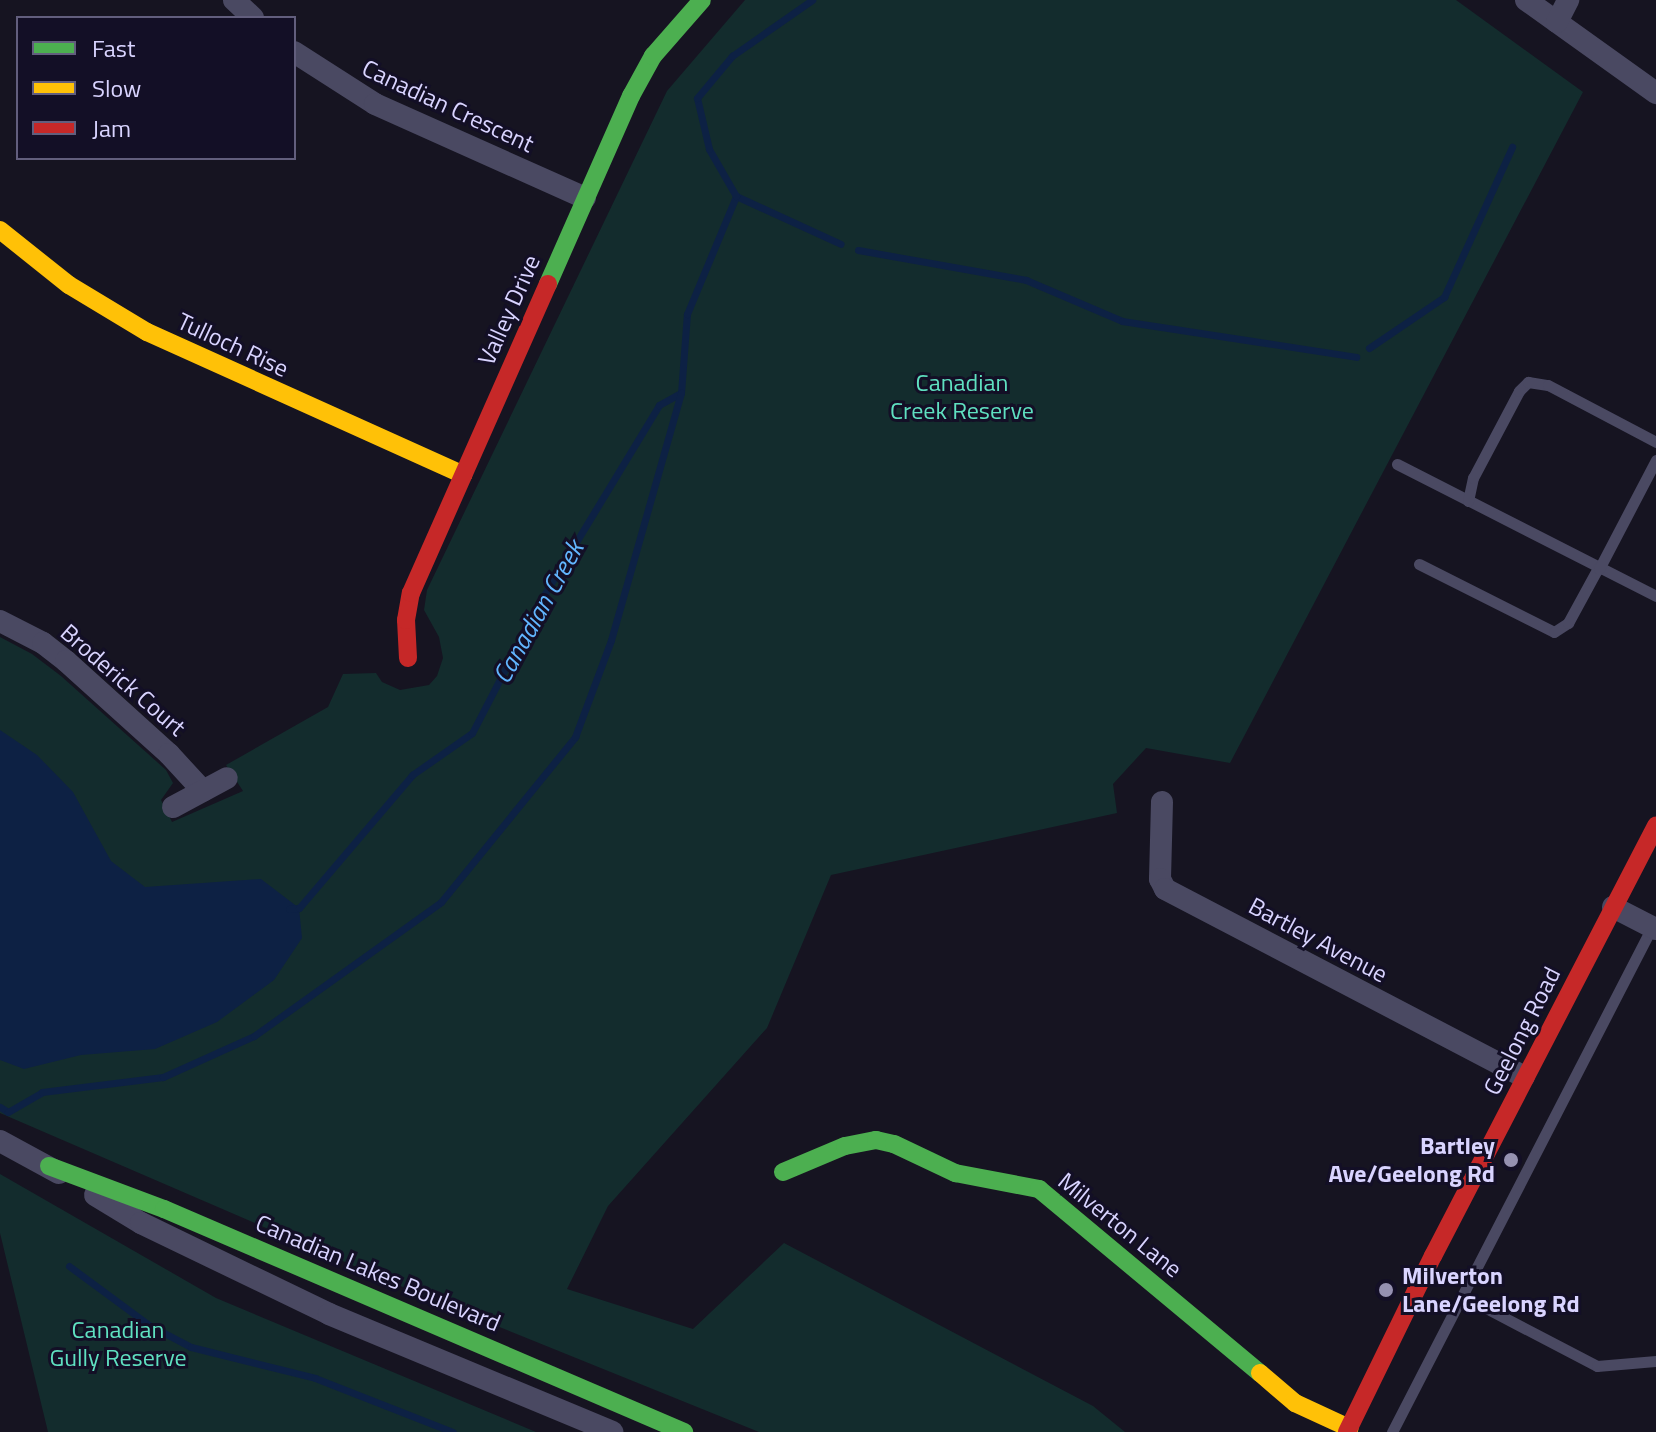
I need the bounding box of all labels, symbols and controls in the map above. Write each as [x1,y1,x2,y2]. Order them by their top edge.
legend [16,16,296,160]
text: Fast [92,30,135,66]
street label: Canadian Crescent [358,54,538,158]
text: Slow [92,70,141,106]
text: Jam [92,110,131,146]
street label: Valley Drive [472,250,546,370]
street label: Tulloch Rise [173,307,293,383]
park label: Canadian Creek Reserve [890,369,1034,425]
water label: Canadian Creek [486,535,590,689]
street label: Broderick Court [55,618,191,742]
street label: Bartley Avenue [1244,891,1392,989]
street label: Geelong Road [1477,962,1567,1100]
place label: Bartley Ave/Geelong Rd [1328,1132,1495,1188]
marker: Bartley Ave/Geelong Rd [1502,1151,1520,1169]
street label: Milverton Lane [1052,1166,1188,1284]
street label: Canadian Lakes Boulevard [251,1208,505,1338]
place label: Milverton Lane/Geelong Rd [1402,1262,1580,1318]
marker: Milverton Lane/Geelong Rd [1377,1281,1395,1299]
park label: Canadian Gully Reserve [49,1316,187,1372]

